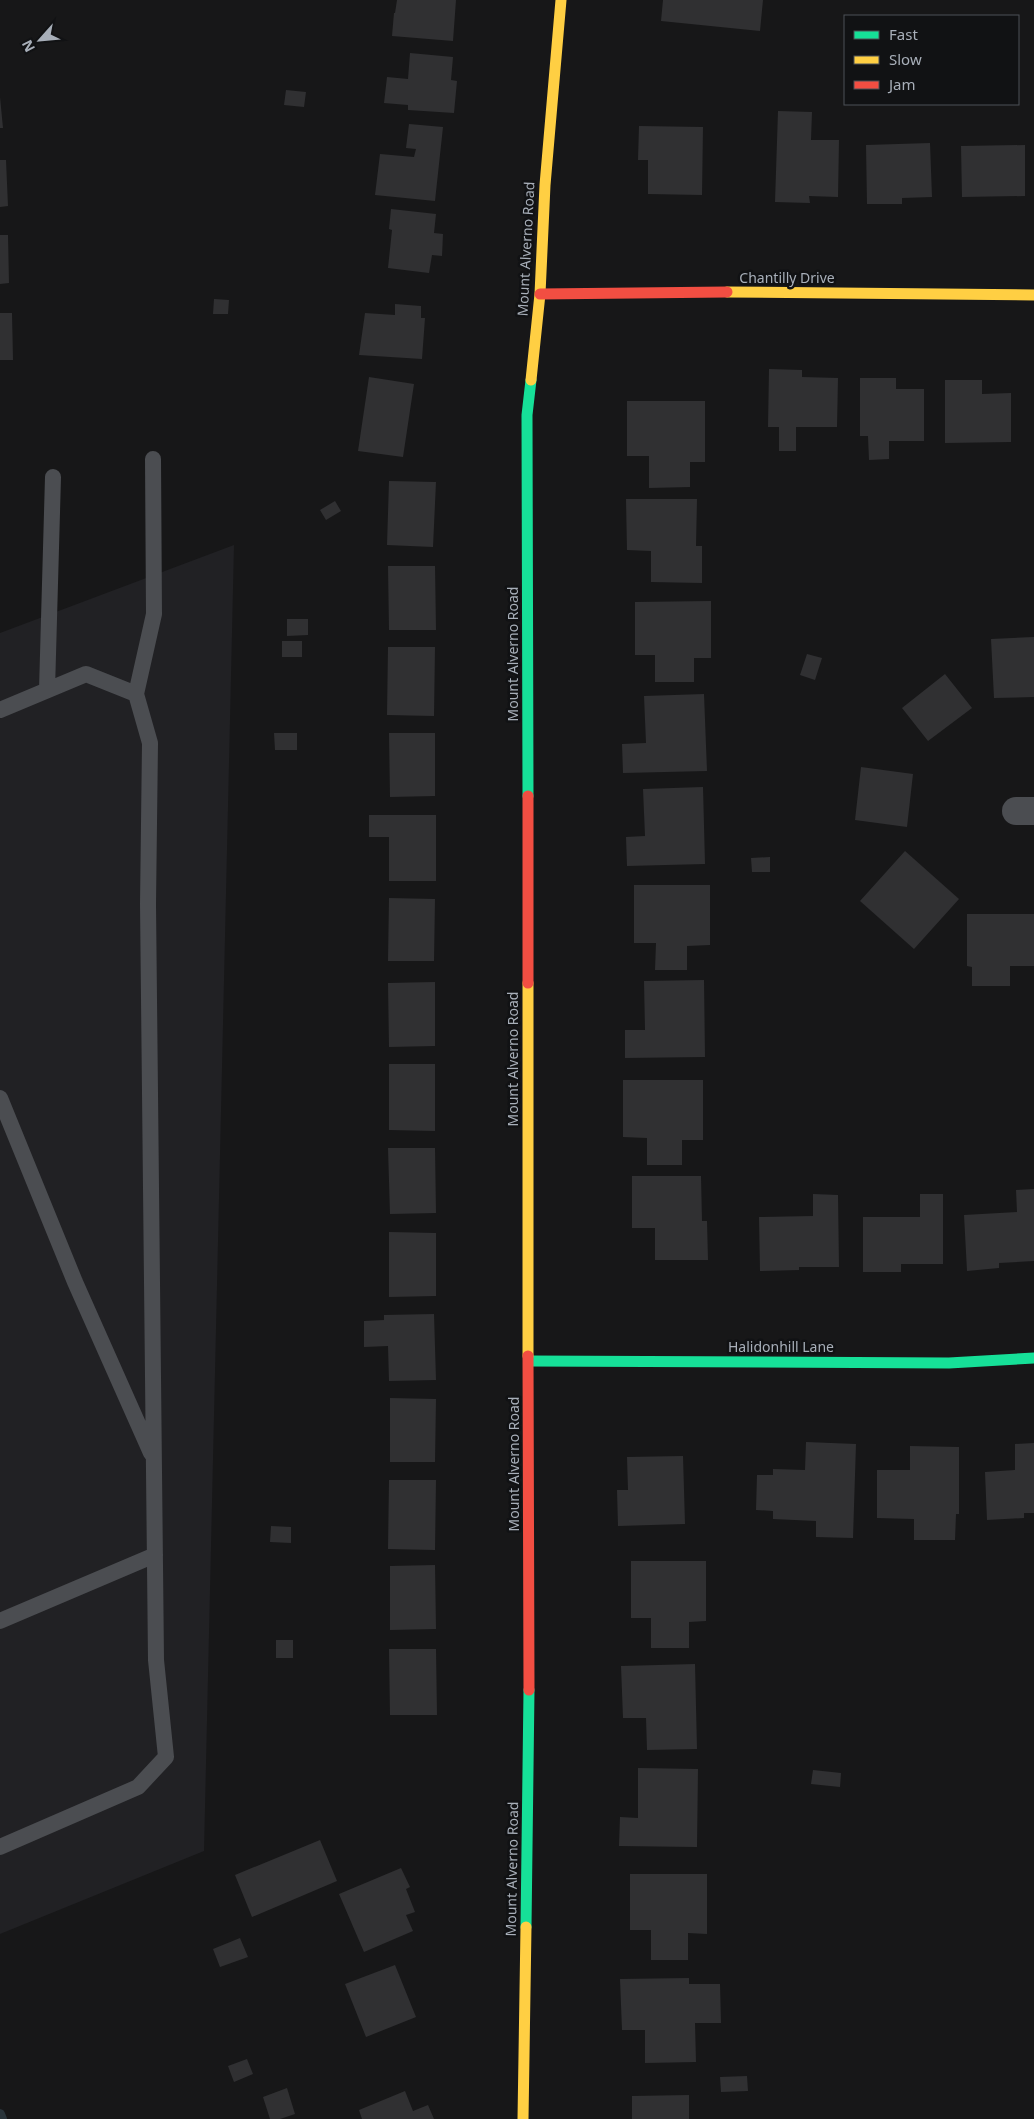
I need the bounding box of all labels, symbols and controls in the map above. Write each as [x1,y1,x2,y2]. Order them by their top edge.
north arrow [15,15,65,65]
legend [844,15,1019,105]
text: Fast [889,24,918,44]
text: N [17,37,39,56]
text: Slow [889,49,922,69]
text: Jam [887,74,916,94]
street label: Mount Alverno Road [512,181,539,317]
street label: Chantilly Drive [739,268,835,287]
street label: Mount Alverno Road [503,587,522,721]
street label: Mount Alverno Road [503,992,522,1126]
street label: Halidonhill Lane [728,1337,834,1356]
street label: Mount Alverno Road [504,1397,523,1531]
street label: Mount Alverno Road [501,1801,522,1937]

